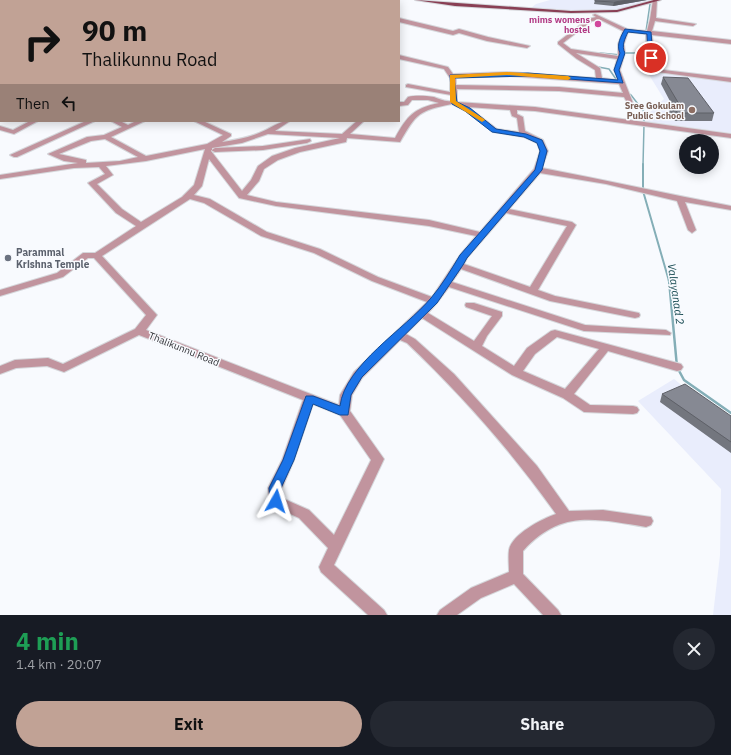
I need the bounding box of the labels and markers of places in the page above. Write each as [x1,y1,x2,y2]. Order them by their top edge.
place label: mims womens hostel [529,14,590,35]
marker: mims womens hostel [593,19,603,29]
pin [634,41,668,75]
place label: Sree Gokulam Public School [625,100,684,121]
marker: Sree Gokulam Public School [687,105,697,115]
place label: Parammal Krishna Temple [16,246,90,271]
marker: Parammal Krishna Temple [3,253,13,263]

